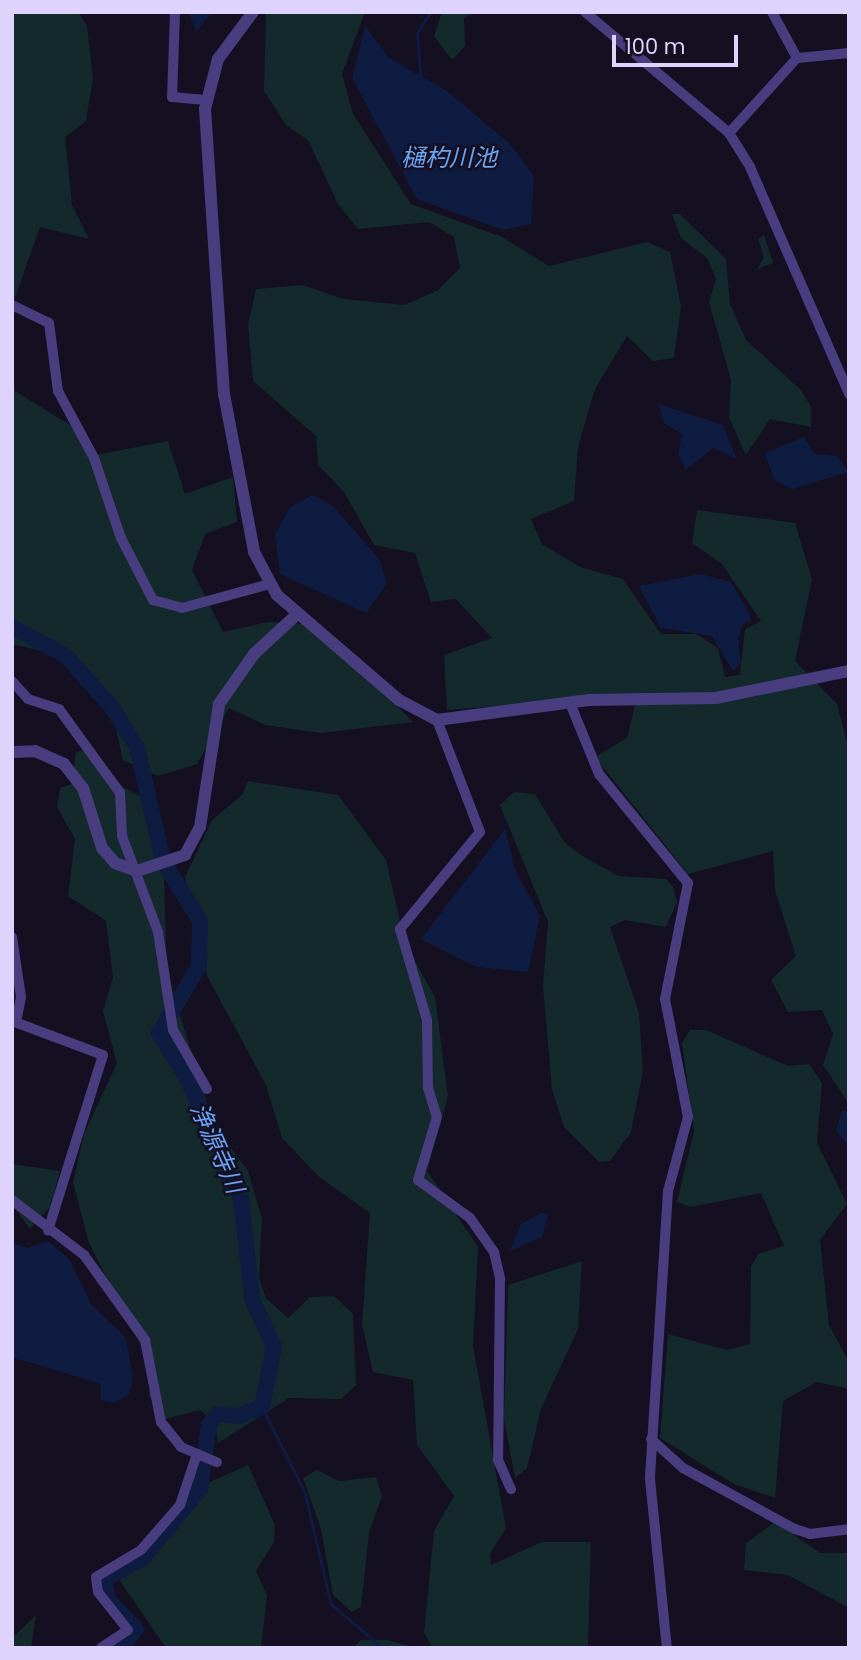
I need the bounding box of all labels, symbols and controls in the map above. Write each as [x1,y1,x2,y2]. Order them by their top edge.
scale bar [616,21,742,65]
text: 100 m [625,32,685,61]
water label: 樋杓川池 [401,144,497,172]
water label: 浄源寺川 [184,1098,250,1198]

